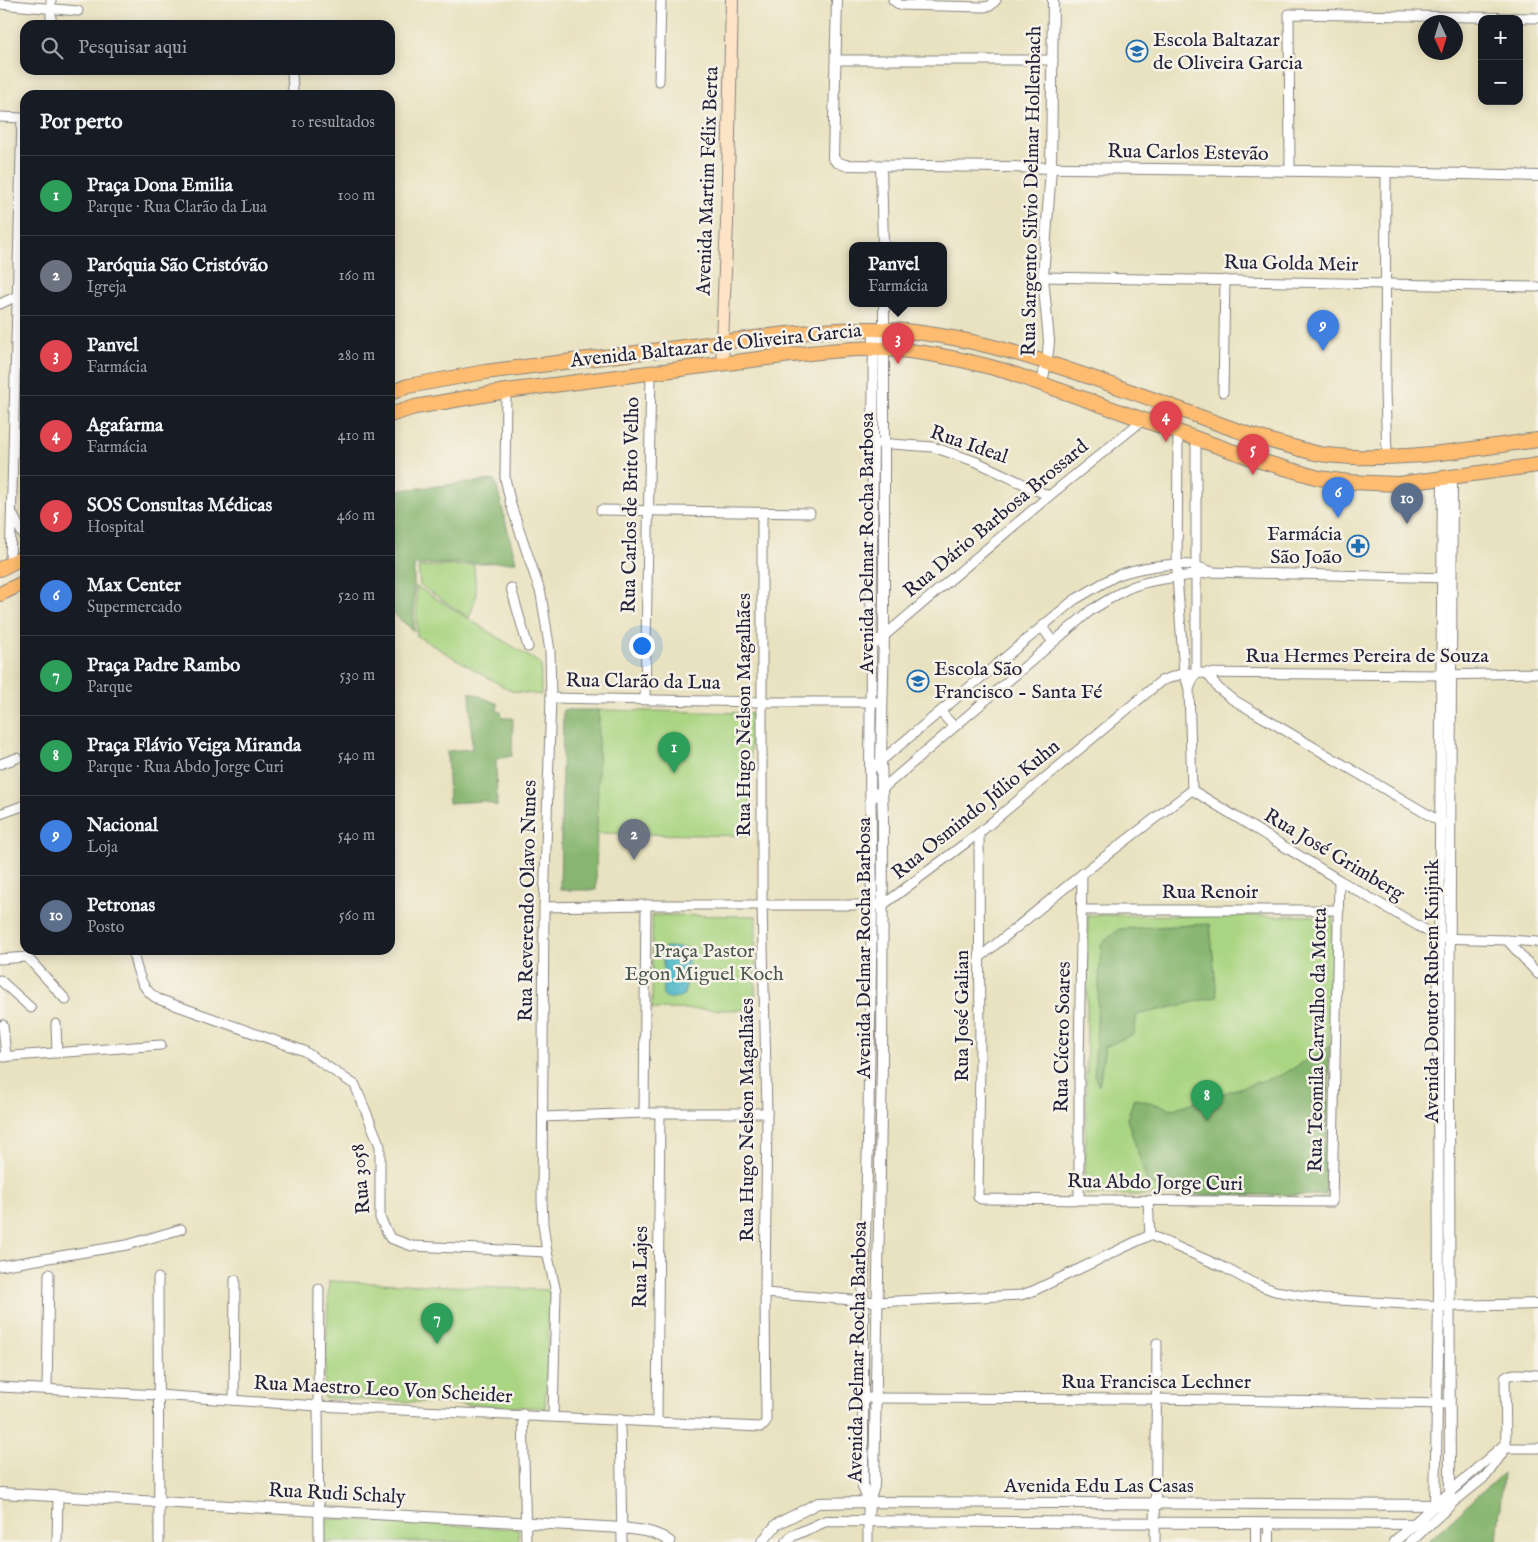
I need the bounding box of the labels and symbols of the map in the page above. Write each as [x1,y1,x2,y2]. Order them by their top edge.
north arrow [1418,15,1463,60]
street label: Rua Sargento Silvio Delmar Hollenbach [1017,25,1047,357]
place label: Escola Baltazar de Oliveira Garcia [1153,28,1303,76]
school or university icon: Escola Baltazar de Oliveira Garcia [1125,39,1149,63]
street label: Avenida Martim Félix Berta [691,66,725,297]
street label: Rua Carlos Estevão [1107,139,1269,167]
street label: Rua Golda Meir [1223,250,1359,278]
pin: 9 [1307,310,1339,351]
street label: Avenida Baltazar de Oliveira Garcia [568,318,863,374]
pin: 3 [882,323,914,364]
street label: Rua Carlos de Brito Velho [617,396,645,613]
pin: 4 [1150,401,1182,442]
street label: Avenida Delmar Rocha Barbosa [855,412,880,675]
street label: Rua Ideal [927,420,1012,470]
street label: Rua Dário Barbosa Brossard [898,434,1094,604]
pin: 5 [1237,434,1269,475]
pin: 6 [1322,477,1354,518]
pin: 10 [1391,483,1423,524]
place label: Farmácia São João [1267,522,1342,570]
pharmacy icon: Farmácia São João [1346,534,1370,558]
street label: Rua Hugo Nelson Magalhães [732,593,757,837]
your location [629,633,655,659]
street label: Rua Hermes Pereira de Souza [1245,644,1489,669]
place label: Escola São Francisco - Santa Fé [934,657,1103,705]
street label: Rua Clarão da Lua [565,668,721,696]
school or university icon: Escola São Francisco - Santa Fé [906,669,930,693]
pin: 1 [658,732,690,773]
street label: Rua Osmindo Júlio Kuhn [887,734,1065,886]
street label: Rua Reverendo Olavo Nunes [513,780,543,1022]
street label: Rua José Grimberg [1259,803,1410,907]
street label: Avenida Delmar Rocha Barbosa [852,817,877,1080]
pin: 2 [618,819,650,860]
street label: Avenida Doutor Rubem Knijnik [1420,859,1445,1124]
street label: Rua Renoir [1162,880,1259,905]
street label: Rua Teomila Carvalho da Motta [1303,907,1333,1173]
park label: Praça Pastor Egon Miguel Koch [624,939,784,987]
street label: Rua José Galian [950,950,975,1082]
street label: Rua Cícero Soares [1049,961,1077,1113]
street label: Rua Hugo Nelson Magalhães [735,998,760,1242]
pin: 8 [1191,1080,1223,1121]
street label: Rua 3058 [345,1143,377,1215]
street label: Rua Abdo Jorge Curi [1067,1169,1243,1197]
street label: Avenida Delmar Rocha Barbosa [843,1221,873,1484]
street label: Rua Lajes [628,1226,654,1308]
pin: 7 [421,1303,453,1344]
street label: Rua Francisca Lechner [1061,1370,1252,1395]
street label: Rua Maestro Leo Von Scheider [253,1371,514,1409]
street label: Avenida Edu Las Casas [1003,1474,1194,1499]
street label: Rua Rudi Schaly [268,1478,406,1510]

